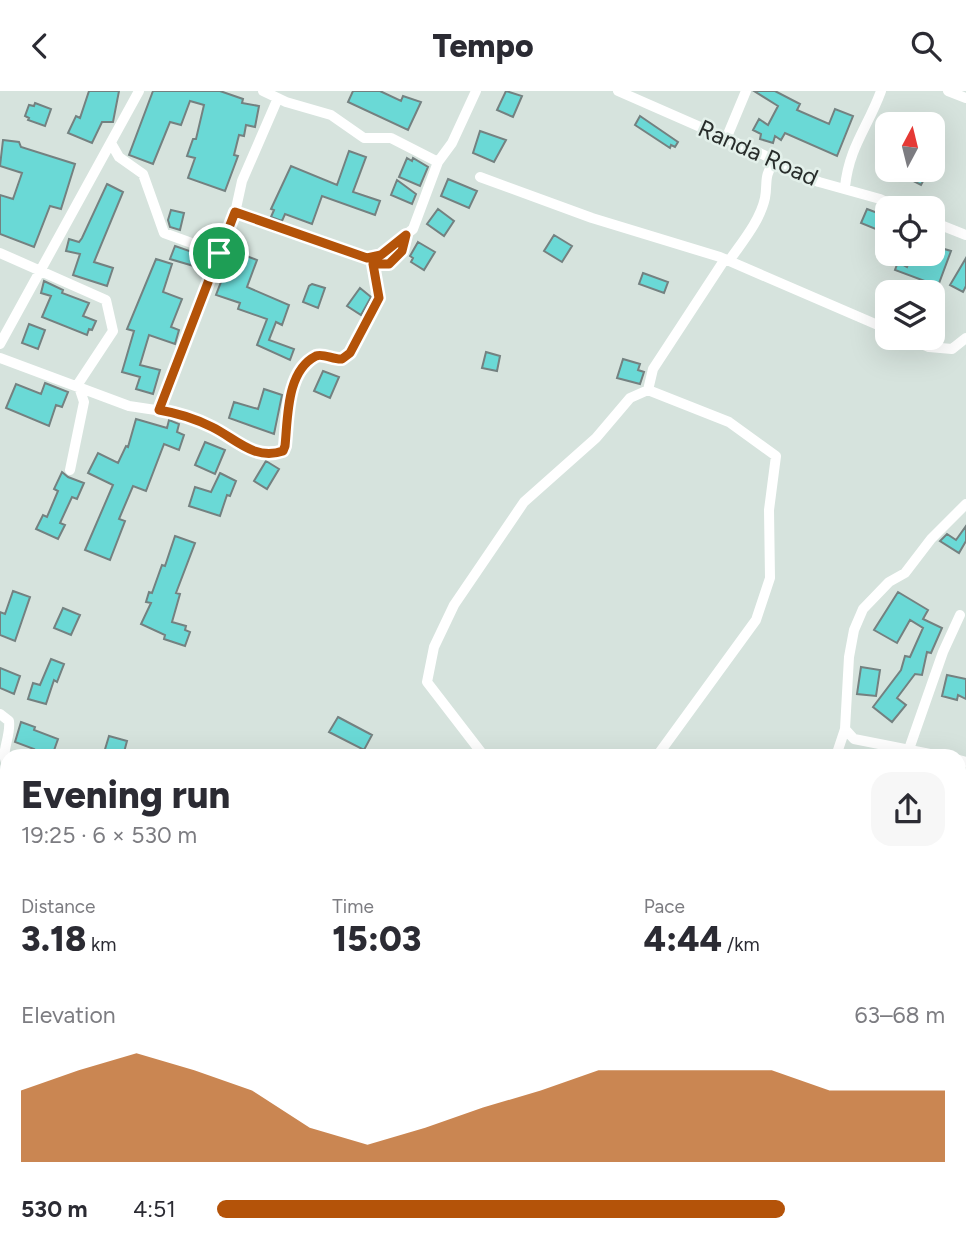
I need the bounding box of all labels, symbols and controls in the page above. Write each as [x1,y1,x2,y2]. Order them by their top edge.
icon: back [21,27,59,65]
text: Tempo [432,27,534,65]
icon: search [907,27,945,65]
north arrow [875,112,945,182]
map controls [875,112,945,350]
street label: Randa Road [694,113,823,192]
button: locate [875,196,945,266]
pin [189,223,249,283]
icon: arrive [200,234,238,272]
button: layers [875,280,945,350]
text: Evening run [21,772,230,818]
button: share [871,772,945,846]
text: 19:25 · 6 × 530 m [21,821,197,849]
text: Distance [21,895,95,918]
text: Time [332,895,374,918]
text: Pace [644,895,685,918]
text: 3.18 [21,918,86,960]
text: 15:03 [332,918,421,960]
text: 4:44 [644,918,722,960]
text: km [86,933,116,956]
text: /km [722,933,760,956]
text: Elevation [21,1001,116,1029]
text: 63–68 m [854,1001,945,1029]
text: 530 m [21,1195,88,1223]
text: 4:51 [133,1195,176,1223]

